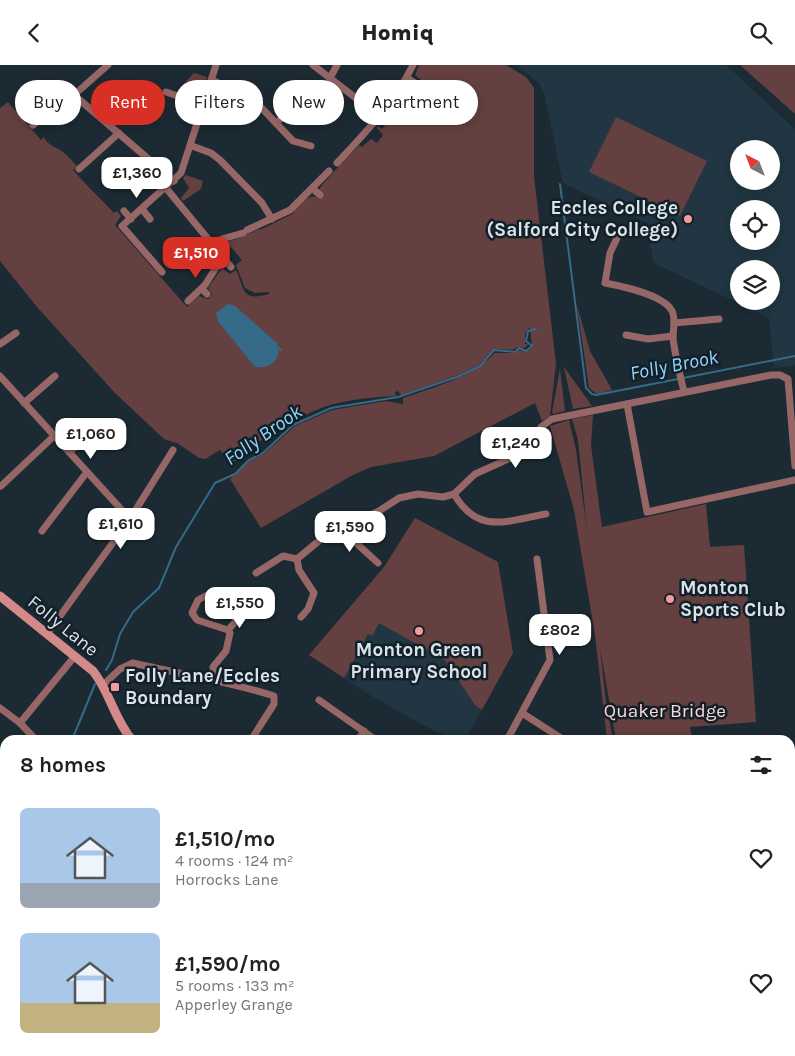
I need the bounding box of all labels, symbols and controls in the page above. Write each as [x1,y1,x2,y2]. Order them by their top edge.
icon: back [20,19,48,47]
icon: search [747,19,775,47]
text: Homiq [361,20,434,46]
chip: Buy [15,80,81,125]
chip: Rent [91,80,165,125]
chip: Filters [175,80,263,125]
chip: New [273,80,344,125]
chip: Apartment [354,80,478,125]
north arrow [730,140,780,190]
map controls [730,140,780,310]
pin: £1,360 [96,157,178,199]
text: £1,360 [112,163,162,182]
place label: Eccles College (Salford City College) [486,197,678,241]
button: locate [730,200,780,250]
marker: Eccles College (Salford City College) [682,213,694,225]
pin: £1,510 [155,237,237,279]
text: £1,510 [174,243,218,262]
button: layers [730,260,780,310]
water label: Folly Brook [628,345,721,385]
water label: Folly Brook [220,399,307,470]
pin: £1,060 [50,417,132,460]
text: £1,060 [66,424,116,443]
pin: £1,240 [475,427,557,469]
text: £1,240 [492,433,540,452]
pin: £1,610 [80,507,162,550]
pin: £1,590 [309,511,391,553]
text: £1,610 [99,514,143,533]
text: £1,590 [326,517,374,536]
place label: Monton Sports Club [680,577,786,621]
pin: £1,550 [199,587,281,629]
street label: Folly Lane [23,591,103,661]
text: £1,550 [216,593,264,612]
marker: Monton Sports Club [664,593,676,605]
pin: £802 [530,613,590,656]
text: £802 [540,620,580,639]
marker: Monton Green Primary School [413,625,425,637]
place label: Monton Green Primary School [351,639,488,683]
place label: Folly Lane/Eccles Boundary [125,665,280,709]
marker: Folly Lane/Eccles Boundary [109,681,121,693]
park label: Quaker Bridge [604,700,726,722]
icon: filters [747,751,775,779]
text: 8 homes [20,753,106,777]
text: £1,510/mo [175,827,275,851]
icon: home [60,828,120,888]
icon: heart [747,844,775,872]
text: 4 rooms · 124 m² [175,851,294,870]
text: Horrocks Lane [175,870,278,889]
text: £1,590/mo [175,952,280,976]
icon: home [60,953,120,1013]
icon: heart [747,969,775,997]
text: 5 rooms · 133 m² [175,976,294,995]
text: Apperley Grange [175,995,293,1014]

